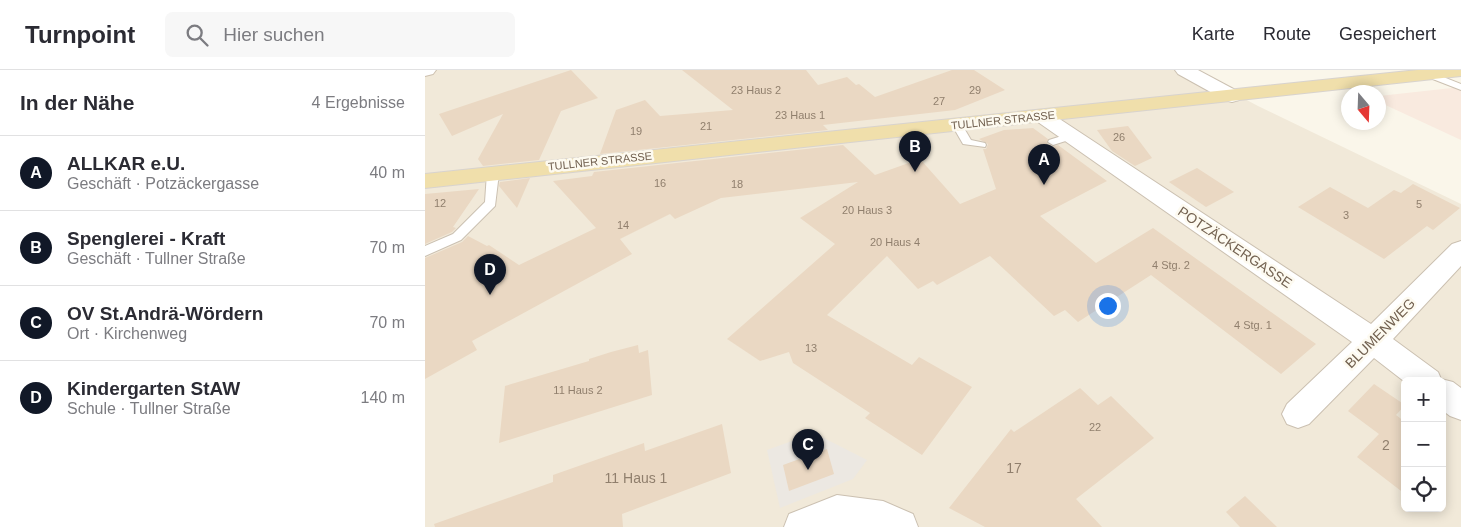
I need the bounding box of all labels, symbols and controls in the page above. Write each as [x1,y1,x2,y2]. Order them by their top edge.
search box [165,12,515,57]
text: Turnpoint [25,21,135,48]
icon: search [183,21,211,49]
text: Hier suchen [223,24,325,45]
text: Karte [1192,24,1235,44]
text: Route [1263,24,1311,44]
text: Gespeichert [1339,24,1436,44]
house number: 23 Haus 2 [731,84,781,96]
house number: 29 [969,84,981,96]
north arrow [1341,85,1386,130]
text: In der Nähe [20,91,134,114]
text: 4 Ergebnisse [312,94,405,111]
house number: 27 [933,95,945,107]
house number: 23 Haus 1 [775,109,825,121]
street label: TULLNER STRASSE [950,109,1056,131]
house number: 21 [700,120,712,132]
house number: 19 [630,125,642,137]
pin: B [899,131,931,172]
house number: 26 [1113,131,1125,143]
pin: A [1028,144,1060,185]
street label: TULLNER STRASSE [547,150,653,172]
text: ALLKAR e.U. [67,153,185,174]
text: A [30,164,42,181]
text: 40 m [369,164,405,181]
text: Geschäft · Potzäckergasse [67,175,259,192]
house number: 16 [654,177,666,189]
house number: 18 [731,178,743,190]
house number: 12 [434,197,446,209]
house number: 5 [1416,198,1422,210]
street label: POTZÄCKERGASSE [1175,203,1295,291]
house number: 20 Haus 3 [842,204,892,216]
house number: 3 [1343,209,1349,221]
house number: 14 [617,219,629,231]
text: Spenglerei - Kraft [67,228,225,249]
house number: 20 Haus 4 [870,236,920,248]
text: B [30,239,42,256]
text: 70 m [369,239,405,256]
text: Geschäft · Tullner Straße [67,250,246,267]
pin: D [474,254,506,295]
house number: 4 Stg. 2 [1152,259,1190,271]
your location [1095,293,1121,319]
street label: BLUMENWEG [1342,295,1418,371]
text: OV St.Andrä-Wördern [67,303,263,324]
text: C [30,314,42,331]
text: 70 m [369,314,405,331]
house number: 4 Stg. 1 [1234,319,1272,331]
text: Ort · Kirchenweg [67,325,187,342]
house number: 13 [805,342,817,354]
map controls [1401,377,1446,512]
button: + [1401,377,1446,422]
text: Kindergarten StAW [67,378,240,399]
house number: 11 Haus 2 [553,384,603,396]
text: D [30,389,42,406]
text: 140 m [361,389,405,406]
text: Schule · Tullner Straße [67,400,231,417]
house number: 22 [1089,421,1101,433]
button: − [1401,422,1446,467]
pin: C [792,429,824,470]
house number: 2 [1382,437,1390,453]
house number: 17 [1006,460,1022,476]
button: locate [1401,467,1446,512]
house number: 11 Haus 1 [605,470,668,486]

